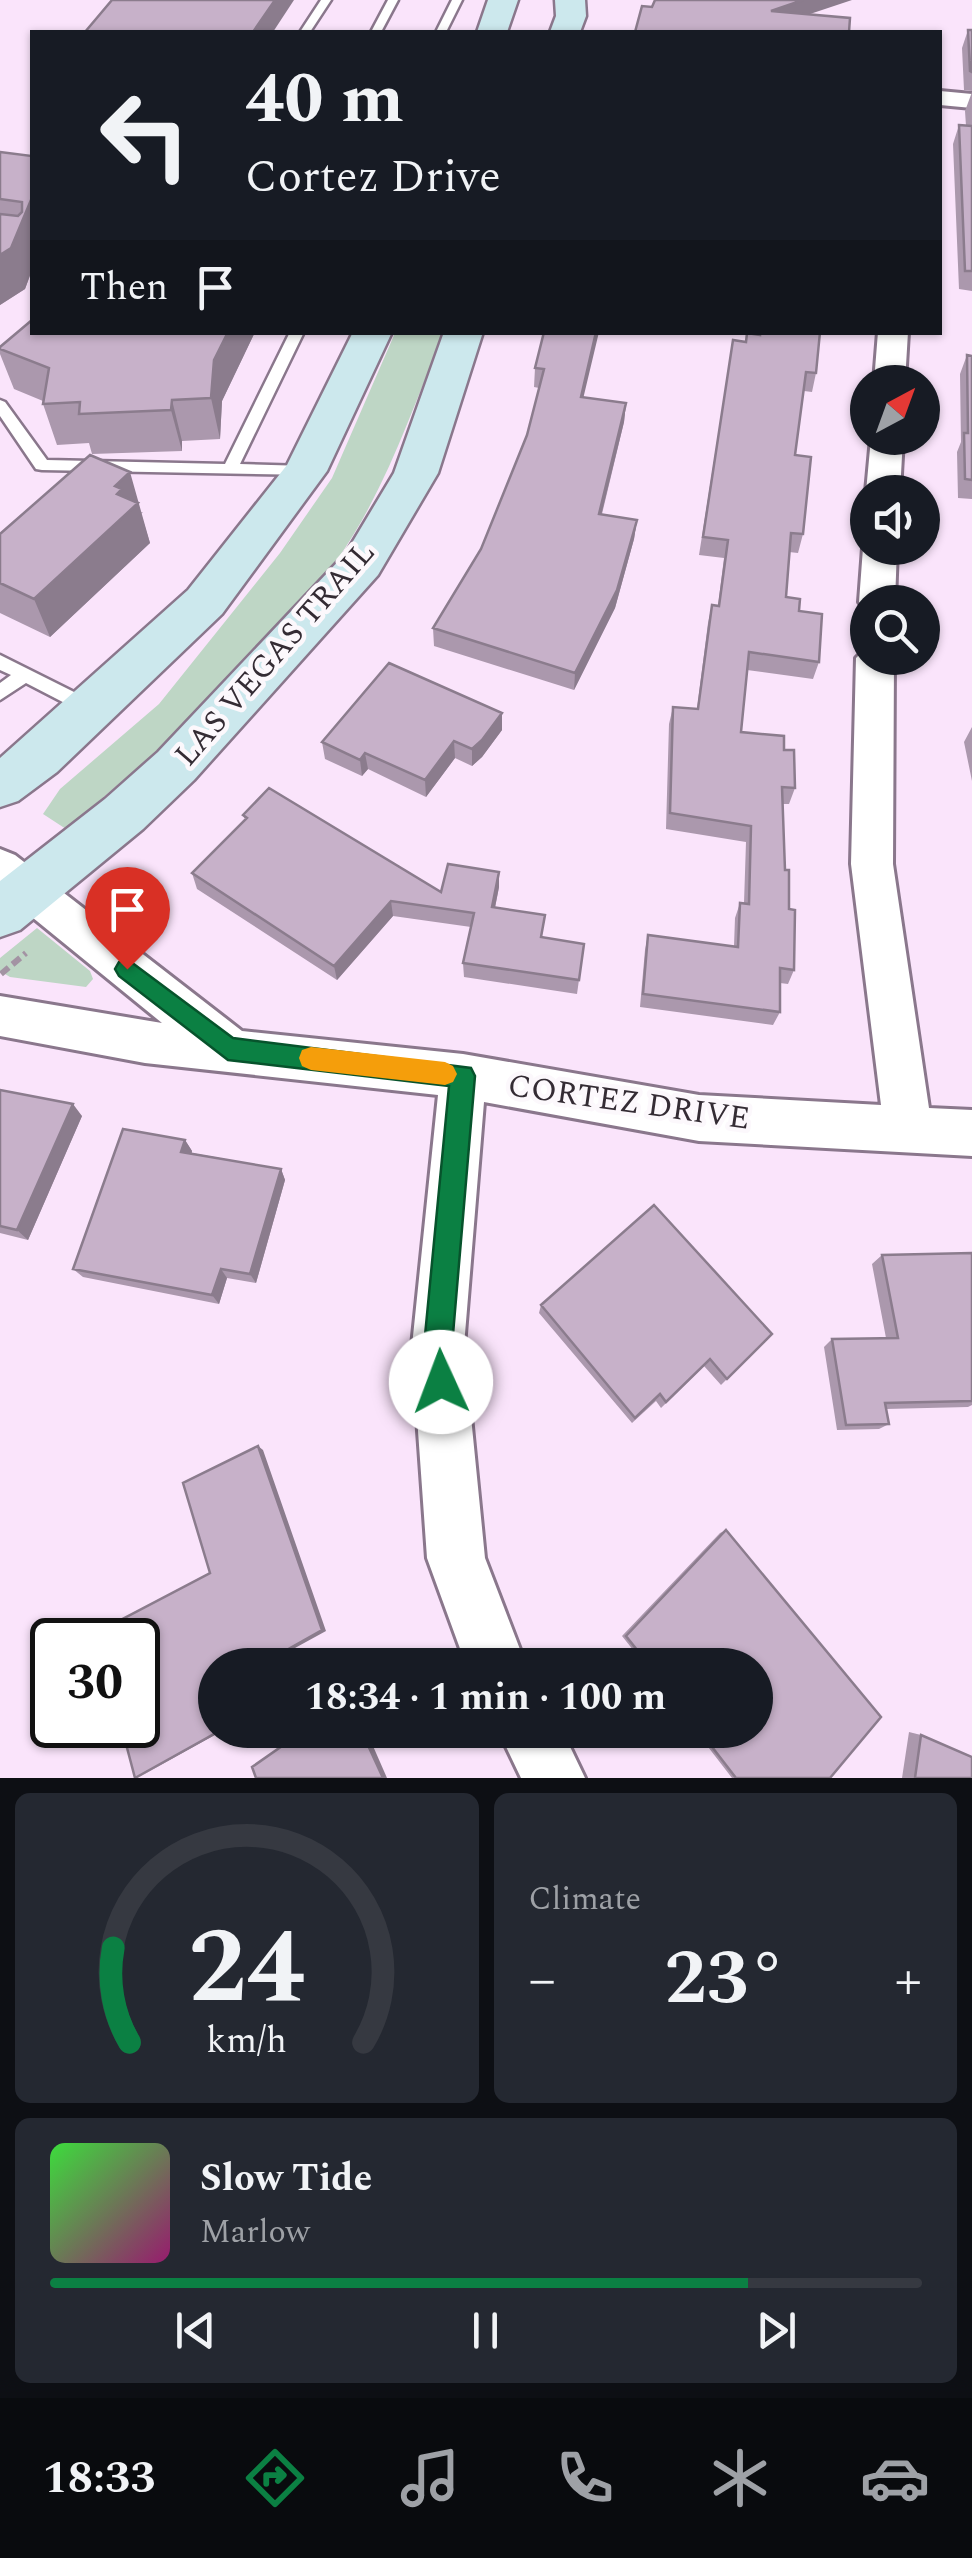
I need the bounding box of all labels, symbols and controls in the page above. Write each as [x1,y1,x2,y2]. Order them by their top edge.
text: 40 m [245,47,404,153]
icon: left [80,70,210,200]
text: Cortez Drive [245,143,501,212]
text: Then [80,259,168,317]
icon: arrive [188,260,243,315]
north arrow [850,365,940,455]
map controls [850,365,940,675]
button: sound [850,475,940,565]
street label: LAS VEGAS TRAIL [163,530,387,778]
button: search [850,585,940,675]
pin [85,867,170,970]
icon: arrive [100,882,155,937]
street label: CORTEZ DRIVE [505,1061,753,1144]
position arrow [389,1330,493,1434]
speed limit sign: 30 [30,1618,160,1748]
text: 18:34 · 1 min · 100 m [305,1669,666,1727]
text: Climate [529,1875,641,1924]
text: 24 [188,1890,305,2048]
text: 23° [664,1923,786,2037]
text: − [529,1939,556,2022]
text: + [894,1939,922,2022]
text: km/h [207,2014,287,2069]
text: Slow Tide [200,2150,372,2208]
text: Marlow [200,2208,310,2257]
icon: previous [168,2303,223,2358]
icon: pause [458,2303,513,2358]
icon: next [749,2303,804,2358]
icon: directions [240,2443,310,2513]
icon: music [395,2443,465,2513]
icon: phone [550,2443,620,2513]
icon: climate [705,2443,775,2513]
icon: car [860,2443,930,2513]
text: 18:33 [42,2444,155,2513]

